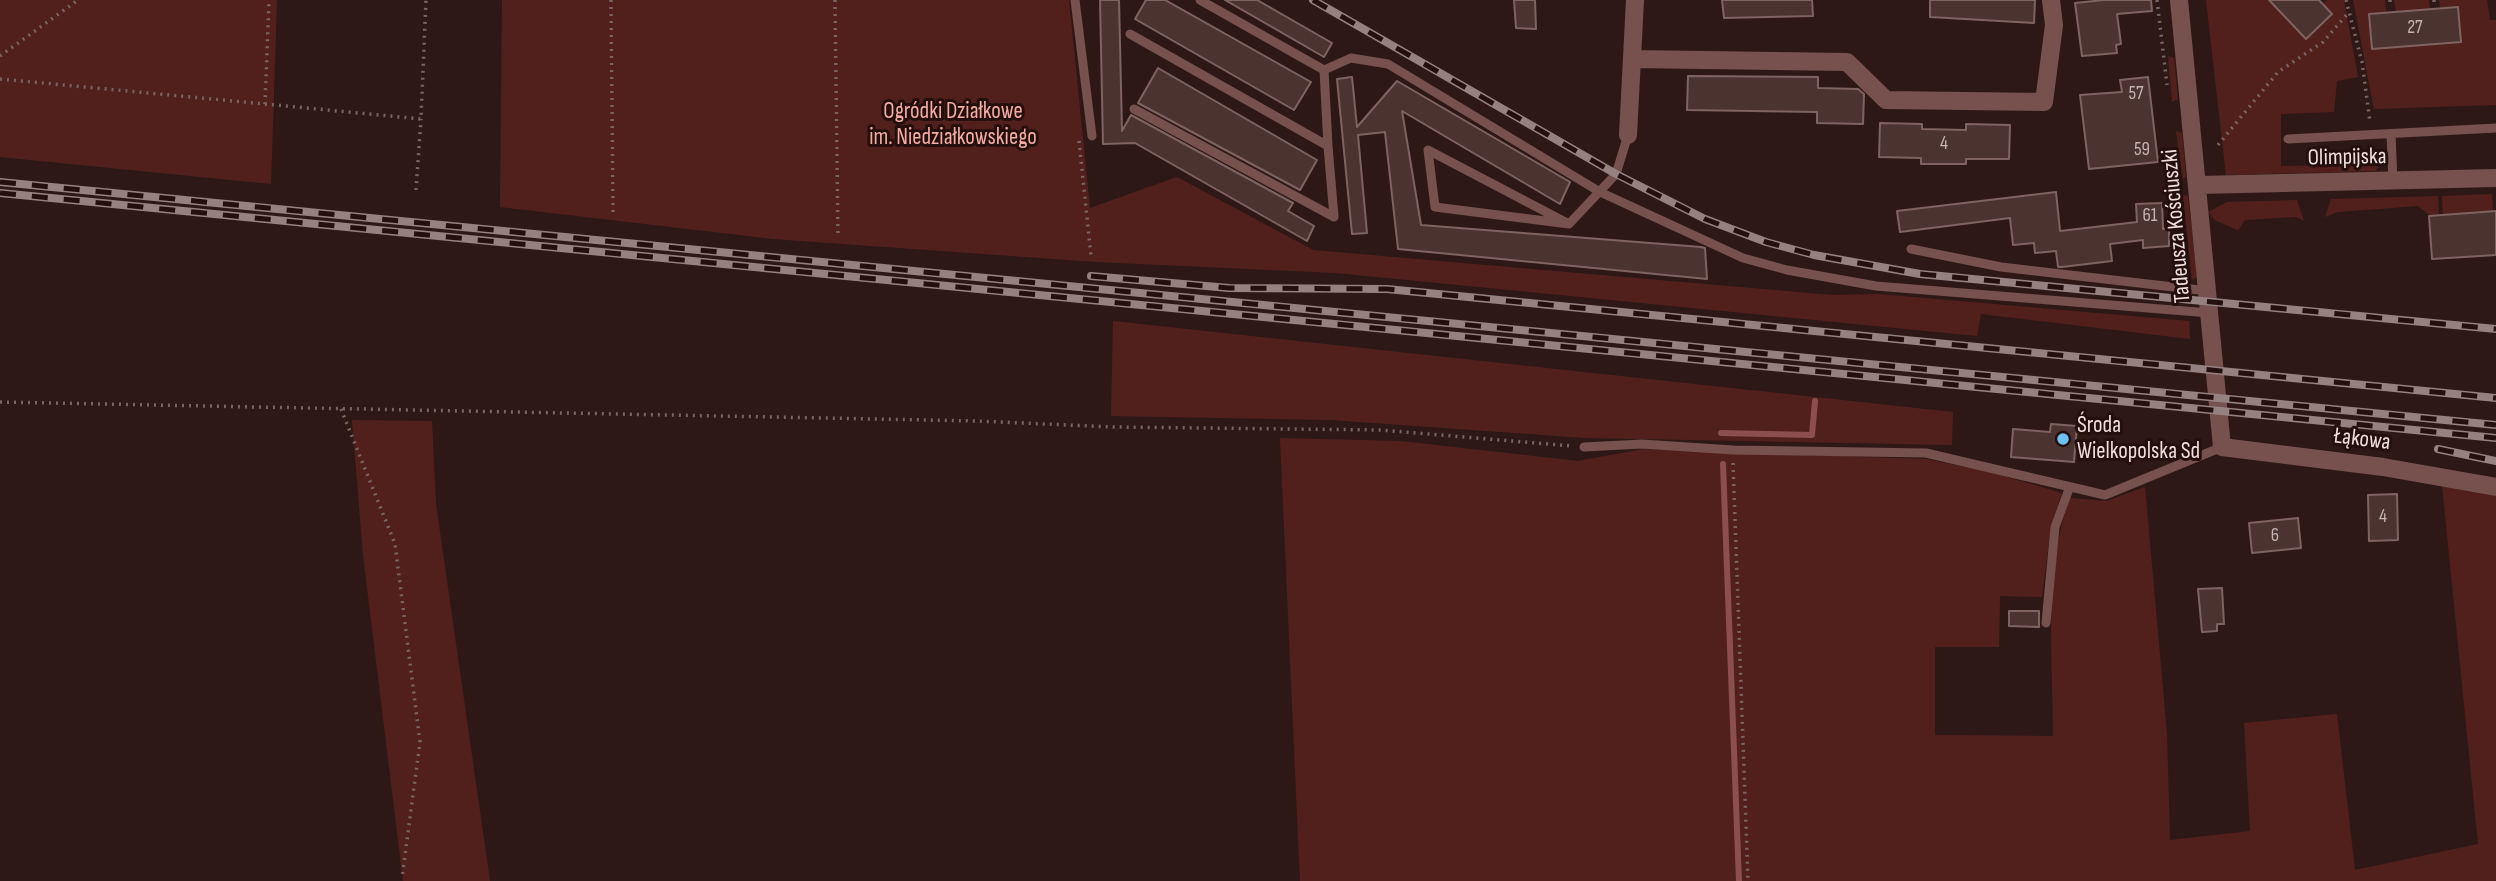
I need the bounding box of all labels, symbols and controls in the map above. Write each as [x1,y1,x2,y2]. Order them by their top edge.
house number: 27 [2407,17,2423,39]
house number: 57 [2128,83,2144,105]
park label: Ogródki Działkowe im. Niedziałkowskiego [869,98,1037,152]
house number: 4 [1940,133,1948,155]
house number: 59 [2134,139,2150,161]
street label: Olimpijska [2307,144,2387,172]
street label: Tadeusza Kościuszki [2157,148,2197,304]
house number: 61 [2143,205,2157,227]
place label: Środa Wielkopolska Sd [2077,412,2200,466]
street label: Łąkowa [2332,423,2392,457]
marker: Środa Wielkopolska Sd [2055,431,2071,447]
house number: 4 [2379,506,2387,528]
house number: 6 [2271,525,2279,547]

